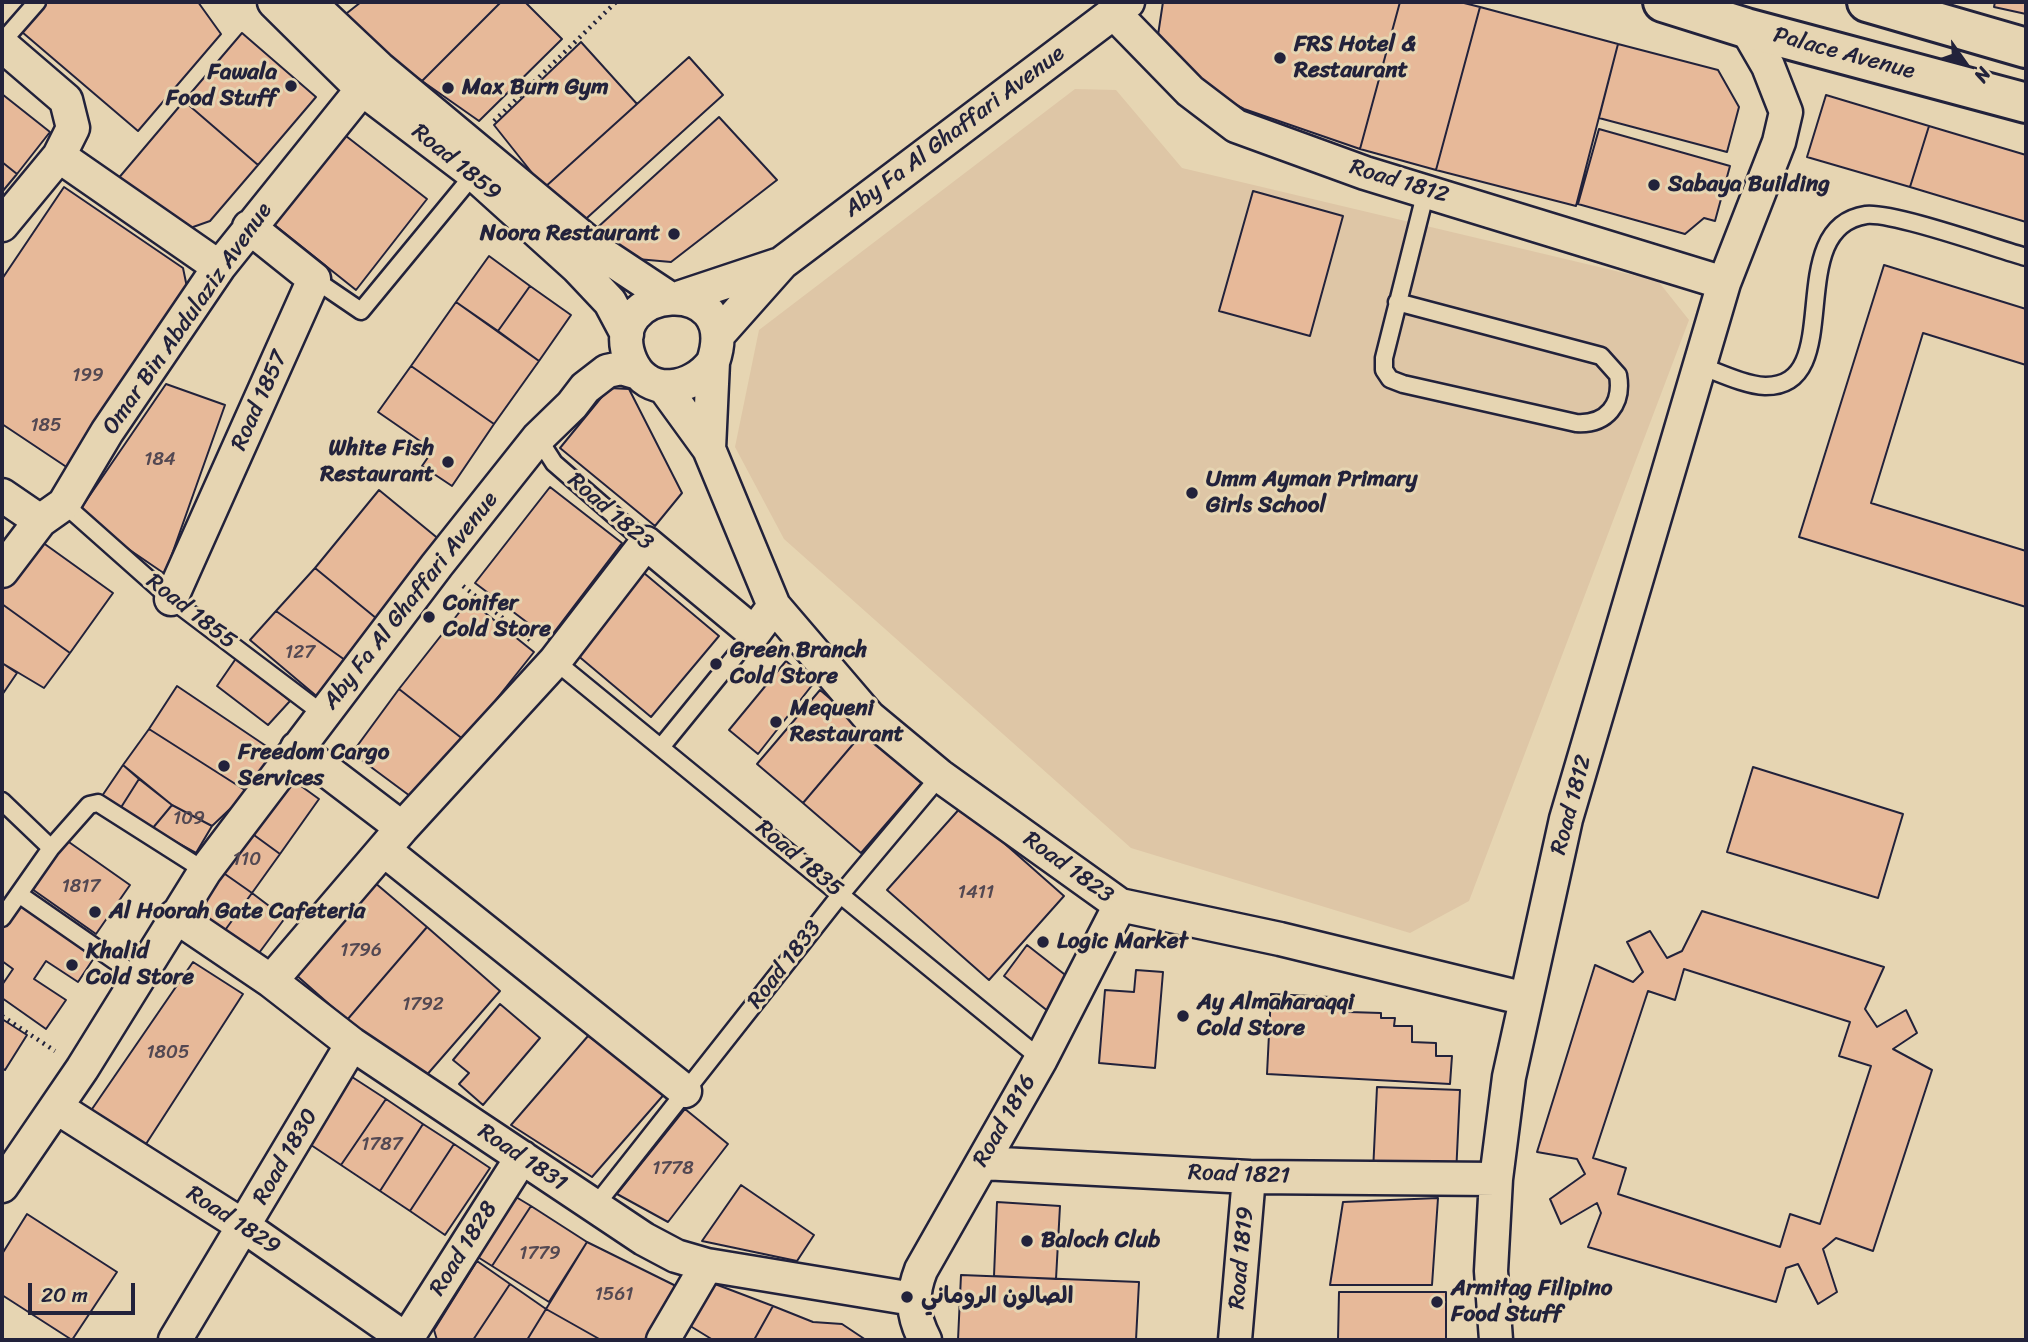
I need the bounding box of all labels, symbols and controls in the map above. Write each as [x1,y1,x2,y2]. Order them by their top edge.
street label: Palace Avenue [1770,22,1918,86]
north arrow [1930,28,2000,98]
place label: FRS Hotel & Restaurant [1294,31,1416,85]
street label: Aby Fa Al Ghaffari Avenue [840,40,1070,224]
marker: FRS Hotel & Restaurant [1272,50,1288,66]
place label: Fawala Food Stuff [166,59,277,113]
text: N [1965,60,2000,90]
place label: Max Burn Gym [462,74,609,102]
marker: Fawala Food Stuff [283,78,299,94]
marker: Max Burn Gym [440,80,456,96]
street label: Road 1859 [406,119,506,207]
street label: Road 1812 [1346,154,1452,210]
place label: Sabaya Building [1668,171,1830,199]
marker: Sabaya Building [1646,177,1662,193]
street label: Omar Bin Abdulaziz Avenue [97,198,279,440]
place label: Noora Restaurant [480,220,660,248]
marker: Noora Restaurant [666,226,682,242]
street label: Road 1857 [226,347,294,455]
house number: 199 [72,365,104,387]
house number: 185 [30,415,62,437]
place label: White Fish Restaurant [320,435,434,489]
house number: 184 [144,449,176,471]
marker: White Fish Restaurant [440,454,456,470]
place label: Umm Ayman Primary Girls School [1206,466,1418,520]
street label: Road 1823 [561,467,659,557]
marker: Umm Ayman Primary Girls School [1184,485,1200,501]
street label: Aby Fa Al Ghaffari Avenue [318,487,504,715]
street label: Road 1855 [140,568,242,656]
place label: Conifer Cold Store [443,590,551,644]
marker: Conifer Cold Store [421,609,437,625]
place label: Green Branch Cold Store [730,637,867,691]
house number: 127 [285,642,315,664]
marker: Green Branch Cold Store [708,656,724,672]
place label: Mequeni Restaurant [790,695,904,749]
marker: Mequeni Restaurant [768,714,784,730]
place label: Freedom Cargo Services [238,739,389,793]
street label: Road 1812 [1545,752,1599,858]
marker: Freedom Cargo Services [216,758,232,774]
house number: 109 [173,808,205,830]
street label: Road 1835 [750,814,848,904]
street label: Road 1823 [1017,826,1119,910]
house number: 110 [233,849,261,871]
house number: 1817 [62,876,100,898]
house number: 1411 [958,882,994,904]
place label: Al Hoorah Gate Cafeteria [109,898,365,926]
marker: Al Hoorah Gate Cafeteria [87,904,103,920]
street label: Road 1833 [742,915,828,1015]
place label: Logic Market [1057,928,1188,956]
marker: Logic Market [1035,934,1051,950]
place label: Khalid Cold Store [86,938,194,992]
house number: 1796 [340,940,382,962]
marker: Khalid Cold Store [64,957,80,973]
place label: Ay Almaharaqqi Cold Store [1197,989,1354,1043]
house number: 1792 [402,994,444,1016]
marker: Ay Almaharaqqi Cold Store [1175,1008,1191,1024]
house number: 1805 [146,1042,190,1064]
street label: Road 1816 [968,1070,1042,1172]
street label: Road 1830 [248,1104,324,1210]
street label: Road 1831 [472,1118,572,1198]
house number: 1787 [361,1134,403,1156]
house number: 1778 [652,1158,694,1180]
street label: Road 1821 [1187,1159,1291,1191]
street label: Road 1829 [181,1180,285,1262]
street label: Road 1828 [424,1197,504,1301]
street label: Road 1819 [1224,1205,1260,1311]
place label: Baloch Club [1041,1227,1160,1255]
marker: Baloch Club [1019,1233,1035,1249]
house number: 1779 [519,1243,561,1265]
scale bar [32,1268,138,1312]
place label: Armitag Filipino Food Stuff [1451,1275,1612,1329]
text: 20 m [41,1276,88,1314]
place label: الصالون الروماني [921,1283,1073,1311]
house number: 1561 [595,1284,633,1306]
marker: الصالون الروماني [899,1289,915,1305]
marker: Armitag Filipino Food Stuff [1429,1294,1445,1310]

